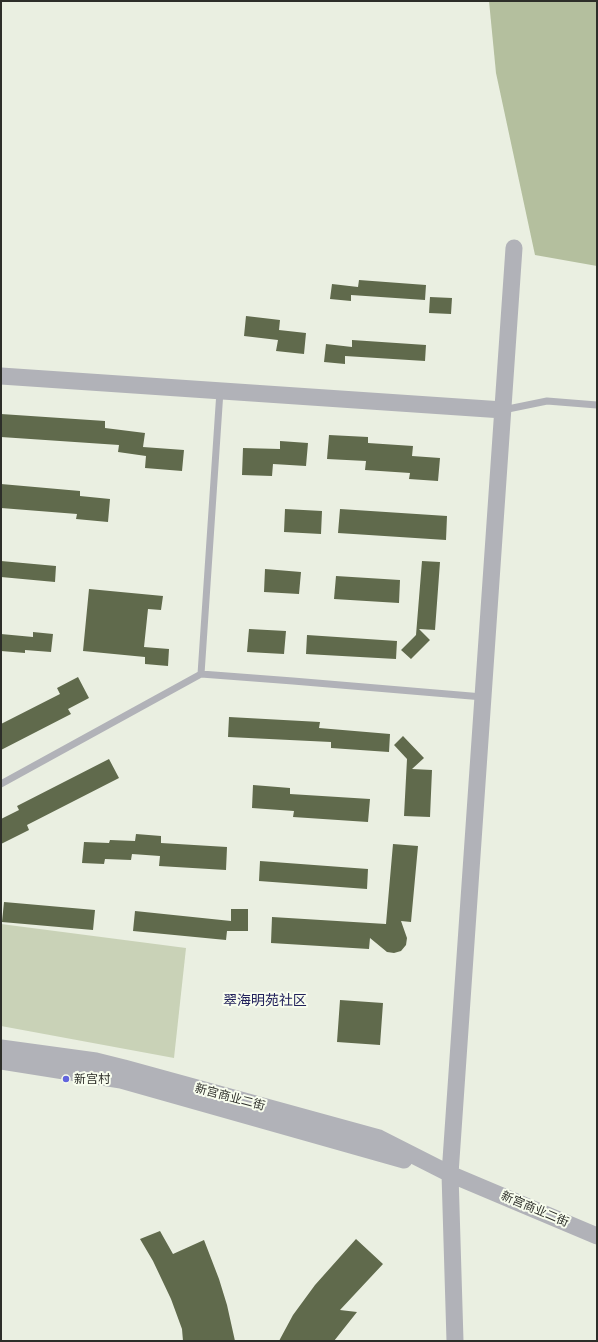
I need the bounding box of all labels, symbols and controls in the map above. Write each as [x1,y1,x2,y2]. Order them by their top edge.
district label: 翠海明苑社区 [223,992,307,1008]
place label: 新宫村 [74,1072,110,1086]
marker: 新宫村 [61,1074,71,1084]
street label: 新宫商业二街 [193,1081,267,1113]
street label: 新宫商业二街 [499,1188,571,1230]

